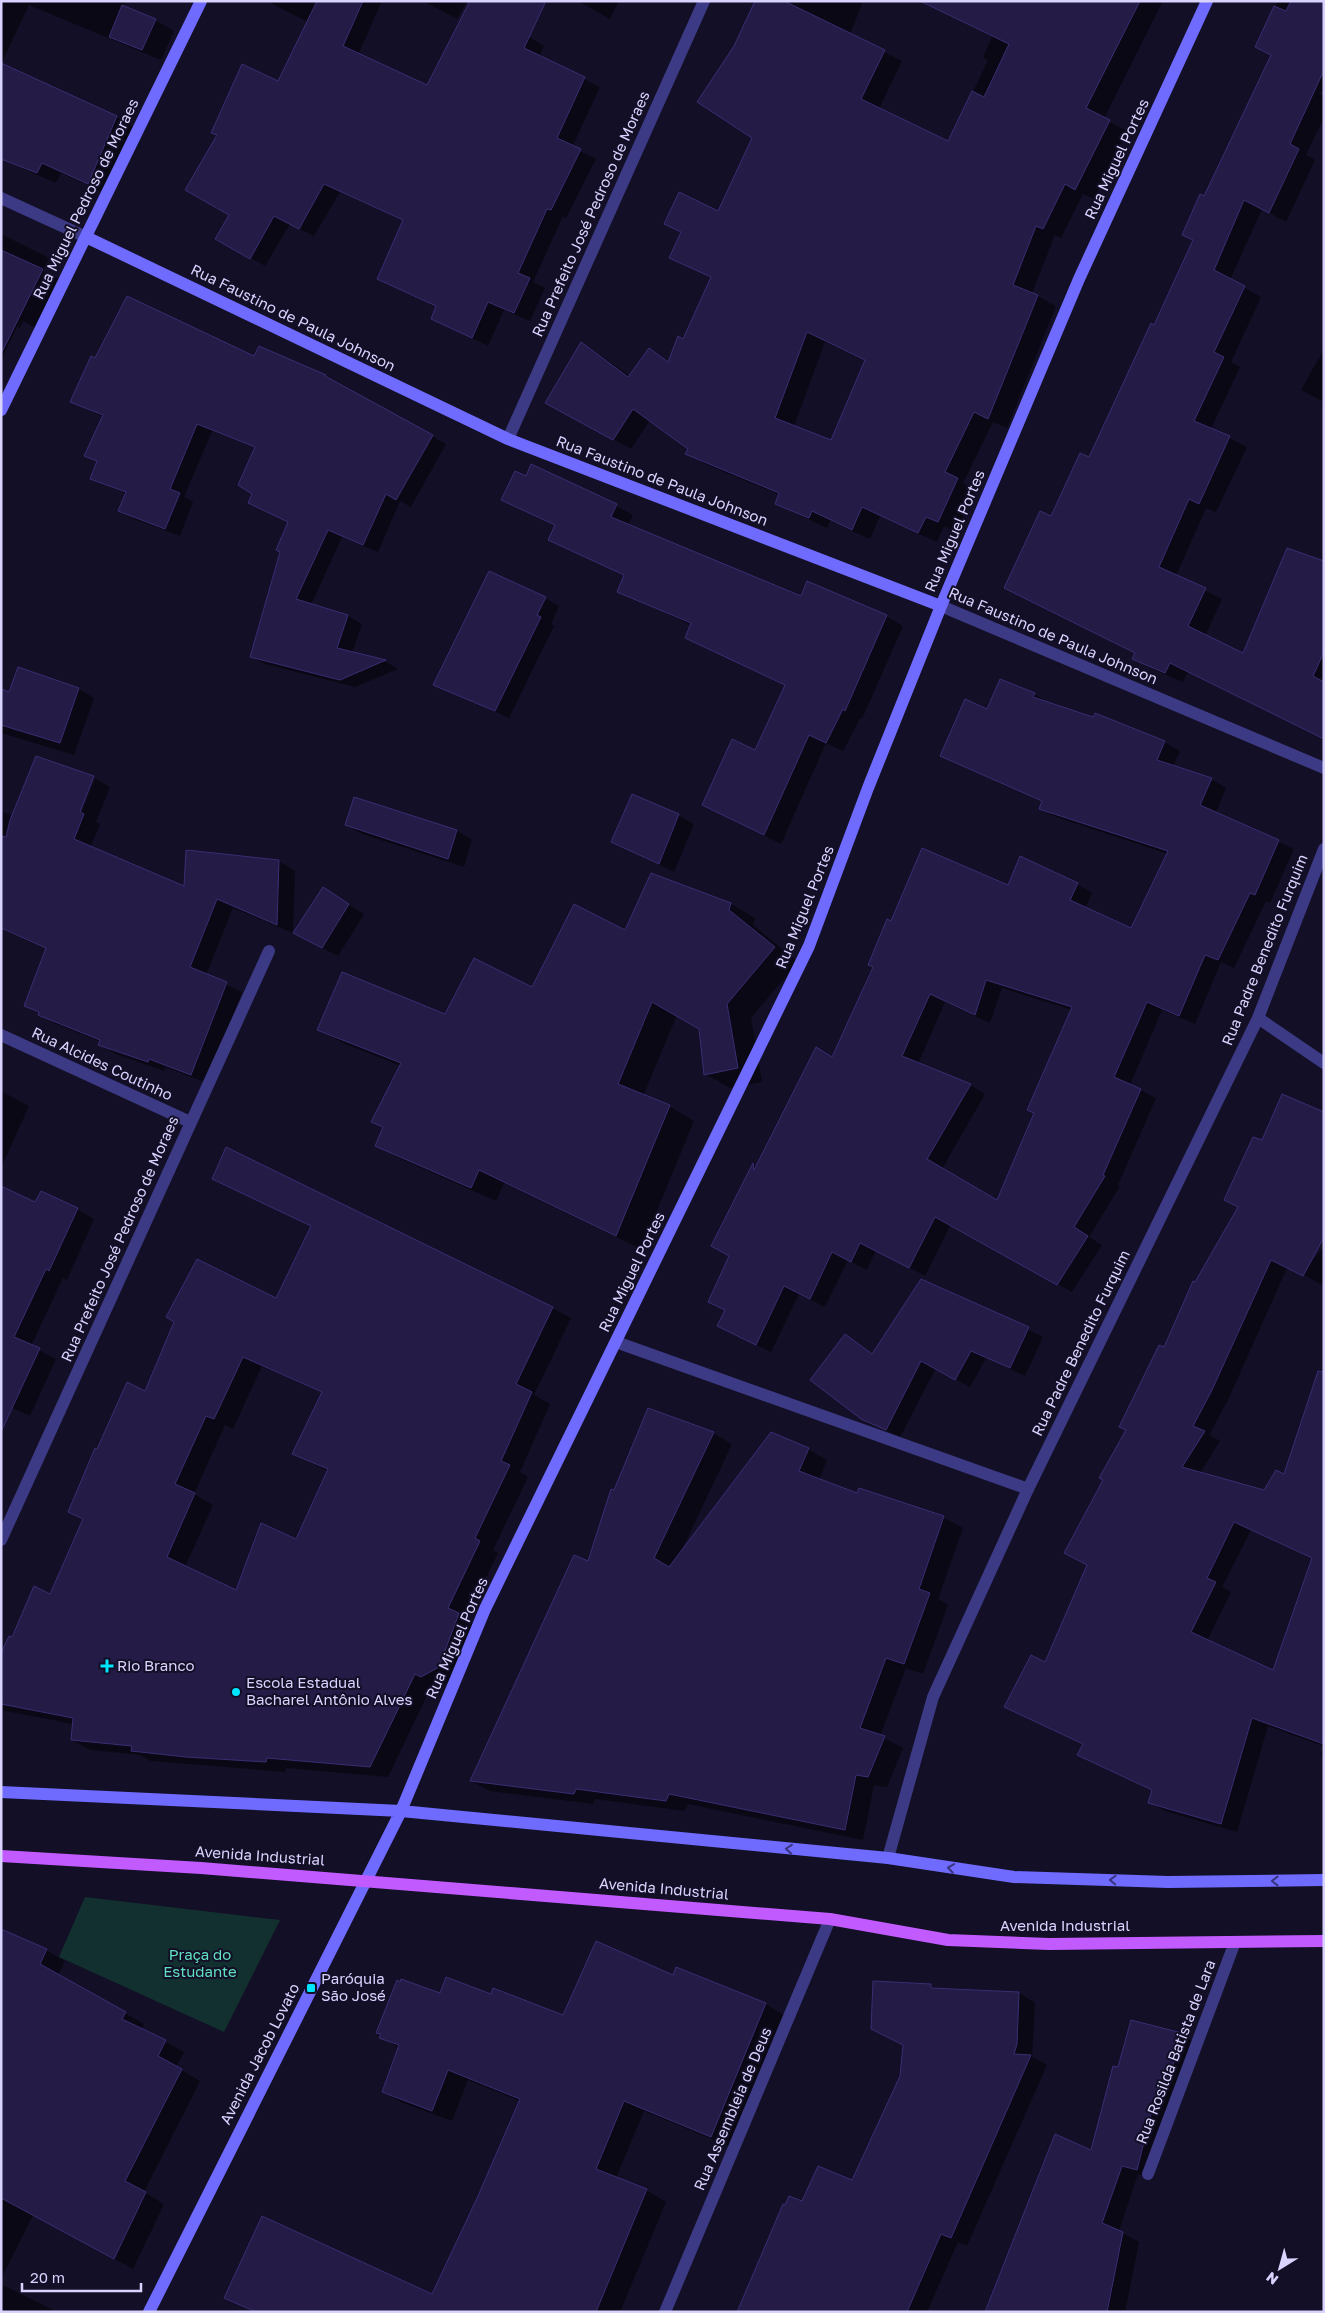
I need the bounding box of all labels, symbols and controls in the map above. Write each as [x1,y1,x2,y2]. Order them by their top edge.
street label: Rua Prefeito José Pedroso de Moraes [528,88,653,339]
street label: Rua Miguel Pedroso de Moraes [29,95,142,302]
street label: Rua Miguel Portes [1080,95,1152,222]
street label: Rua Faustino de Paula Johnson [188,260,399,375]
street label: Rua Faustino de Paula Johnson [554,431,771,529]
street label: Rua Miguel Portes [920,467,988,594]
street label: Rua Faustino de Paula Johnson [946,583,1161,687]
street label: Rua Miguel Portes [771,842,837,971]
street label: Rua Padre Benedito Furquim [1217,851,1311,1048]
street label: Rua Alcides Coutinho [29,1023,176,1104]
street label: Rua Prefeito José Pedroso de Moraes [57,1113,182,1364]
street label: Rua Miguel Portes [594,1209,668,1334]
street label: Rua Padre Benedito Furquim [1027,1247,1133,1438]
street label: Rua Miguel Portes [421,1574,491,1701]
place label: Rio Branco [117,1656,195,1674]
marker: Rio Branco [101,1660,113,1672]
place label: Escola Estadual Bacharel Antônio Alves [246,1673,413,1708]
marker: Escola Estadual Bacharel Antônio Alves [230,1686,242,1698]
street label: Avenida Industrial [195,1841,326,1869]
one-way arrow [785,1844,793,1855]
one-way arrow [946,1863,955,1873]
street label: Avenida Industrial [599,1873,730,1903]
one-way arrow [1108,1875,1116,1885]
one-way arrow [1271,1876,1278,1886]
street label: Avenida Industrial [1000,1916,1130,1934]
park label: Praça do Estudante [163,1945,237,1980]
street label: Rua Rosilda Batista de Lara [1132,1957,1219,2146]
place label: Paróquia São José [321,1969,386,2004]
street label: Avenida Jacob Lovato [216,1980,303,2127]
marker: Paróquia São José [305,1982,317,1994]
street label: Rua Assembleia de Deus [689,2024,775,2193]
north arrow [1255,2243,1305,2293]
scale bar [22,2260,141,2292]
text: 20 m [30,2268,65,2286]
text: N [1263,2269,1281,2289]

